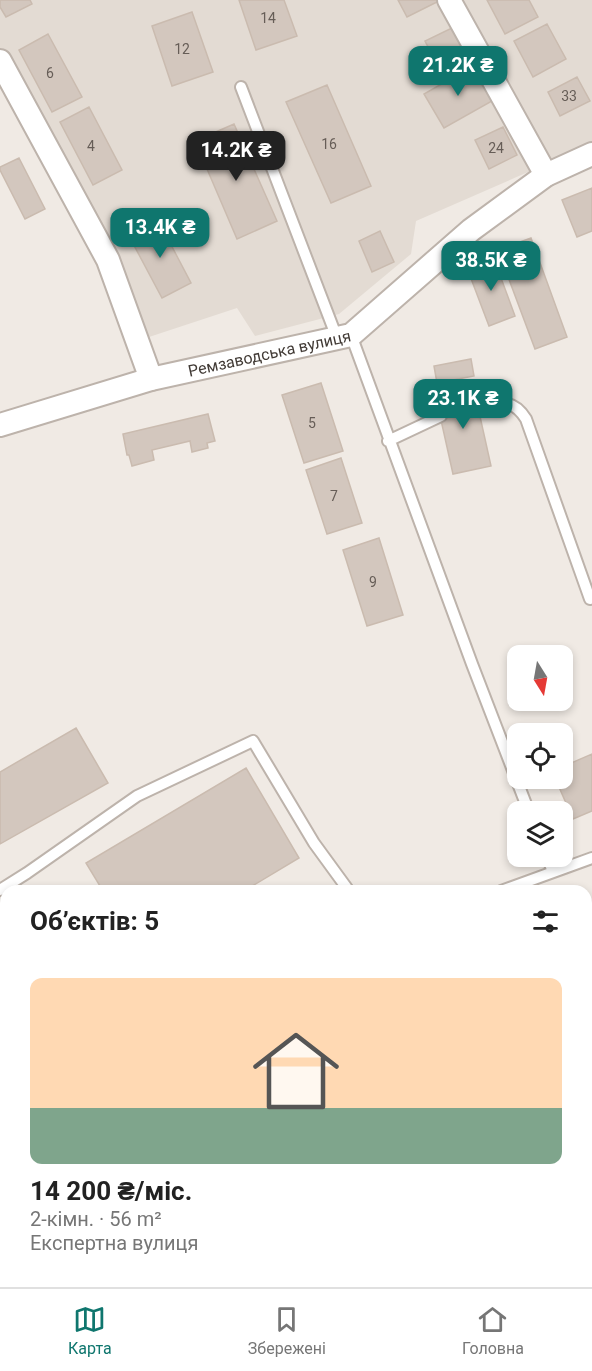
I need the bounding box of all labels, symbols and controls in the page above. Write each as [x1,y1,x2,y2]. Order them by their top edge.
house number: 14 [260,10,276,26]
house number: 12 [174,41,190,57]
pin: 21.2K ₴ [403,46,513,97]
text: 21.2K ₴ [422,53,494,77]
house number: 6 [46,65,54,81]
house number: 33 [561,88,577,104]
pin: 14.2K ₴ [181,131,291,182]
house number: 16 [321,136,337,152]
house number: 4 [87,138,95,154]
text: 14.2K ₴ [200,138,272,162]
house number: 24 [488,140,504,156]
pin: 13.4K ₴ [105,208,215,259]
text: 13.4K ₴ [124,215,196,239]
pin: 38.5K ₴ [436,241,546,292]
text: 38.5K ₴ [455,248,527,272]
street label: Ремзаводська вулиця [186,326,352,380]
pin: 23.1K ₴ [408,379,518,430]
text: 23.1K ₴ [427,386,499,410]
house number: 5 [308,415,316,431]
house number: 7 [330,488,338,504]
house number: 9 [369,574,377,590]
north arrow [507,645,573,711]
map controls [507,645,573,867]
button: locate [507,723,573,789]
button: layers [507,801,573,867]
icon: filters [529,905,562,938]
text: Об’єктів: 5 [30,906,159,936]
icon: home [242,1017,350,1125]
text: 14 200 ₴/міс. [30,1176,192,1206]
text: 2-кімн. · 56 m² [30,1207,162,1231]
text: Експертна вулиця [30,1231,199,1255]
tab: Карта [68,1303,112,1358]
tab: Збережені [248,1303,326,1358]
tab: Головна [462,1303,524,1358]

